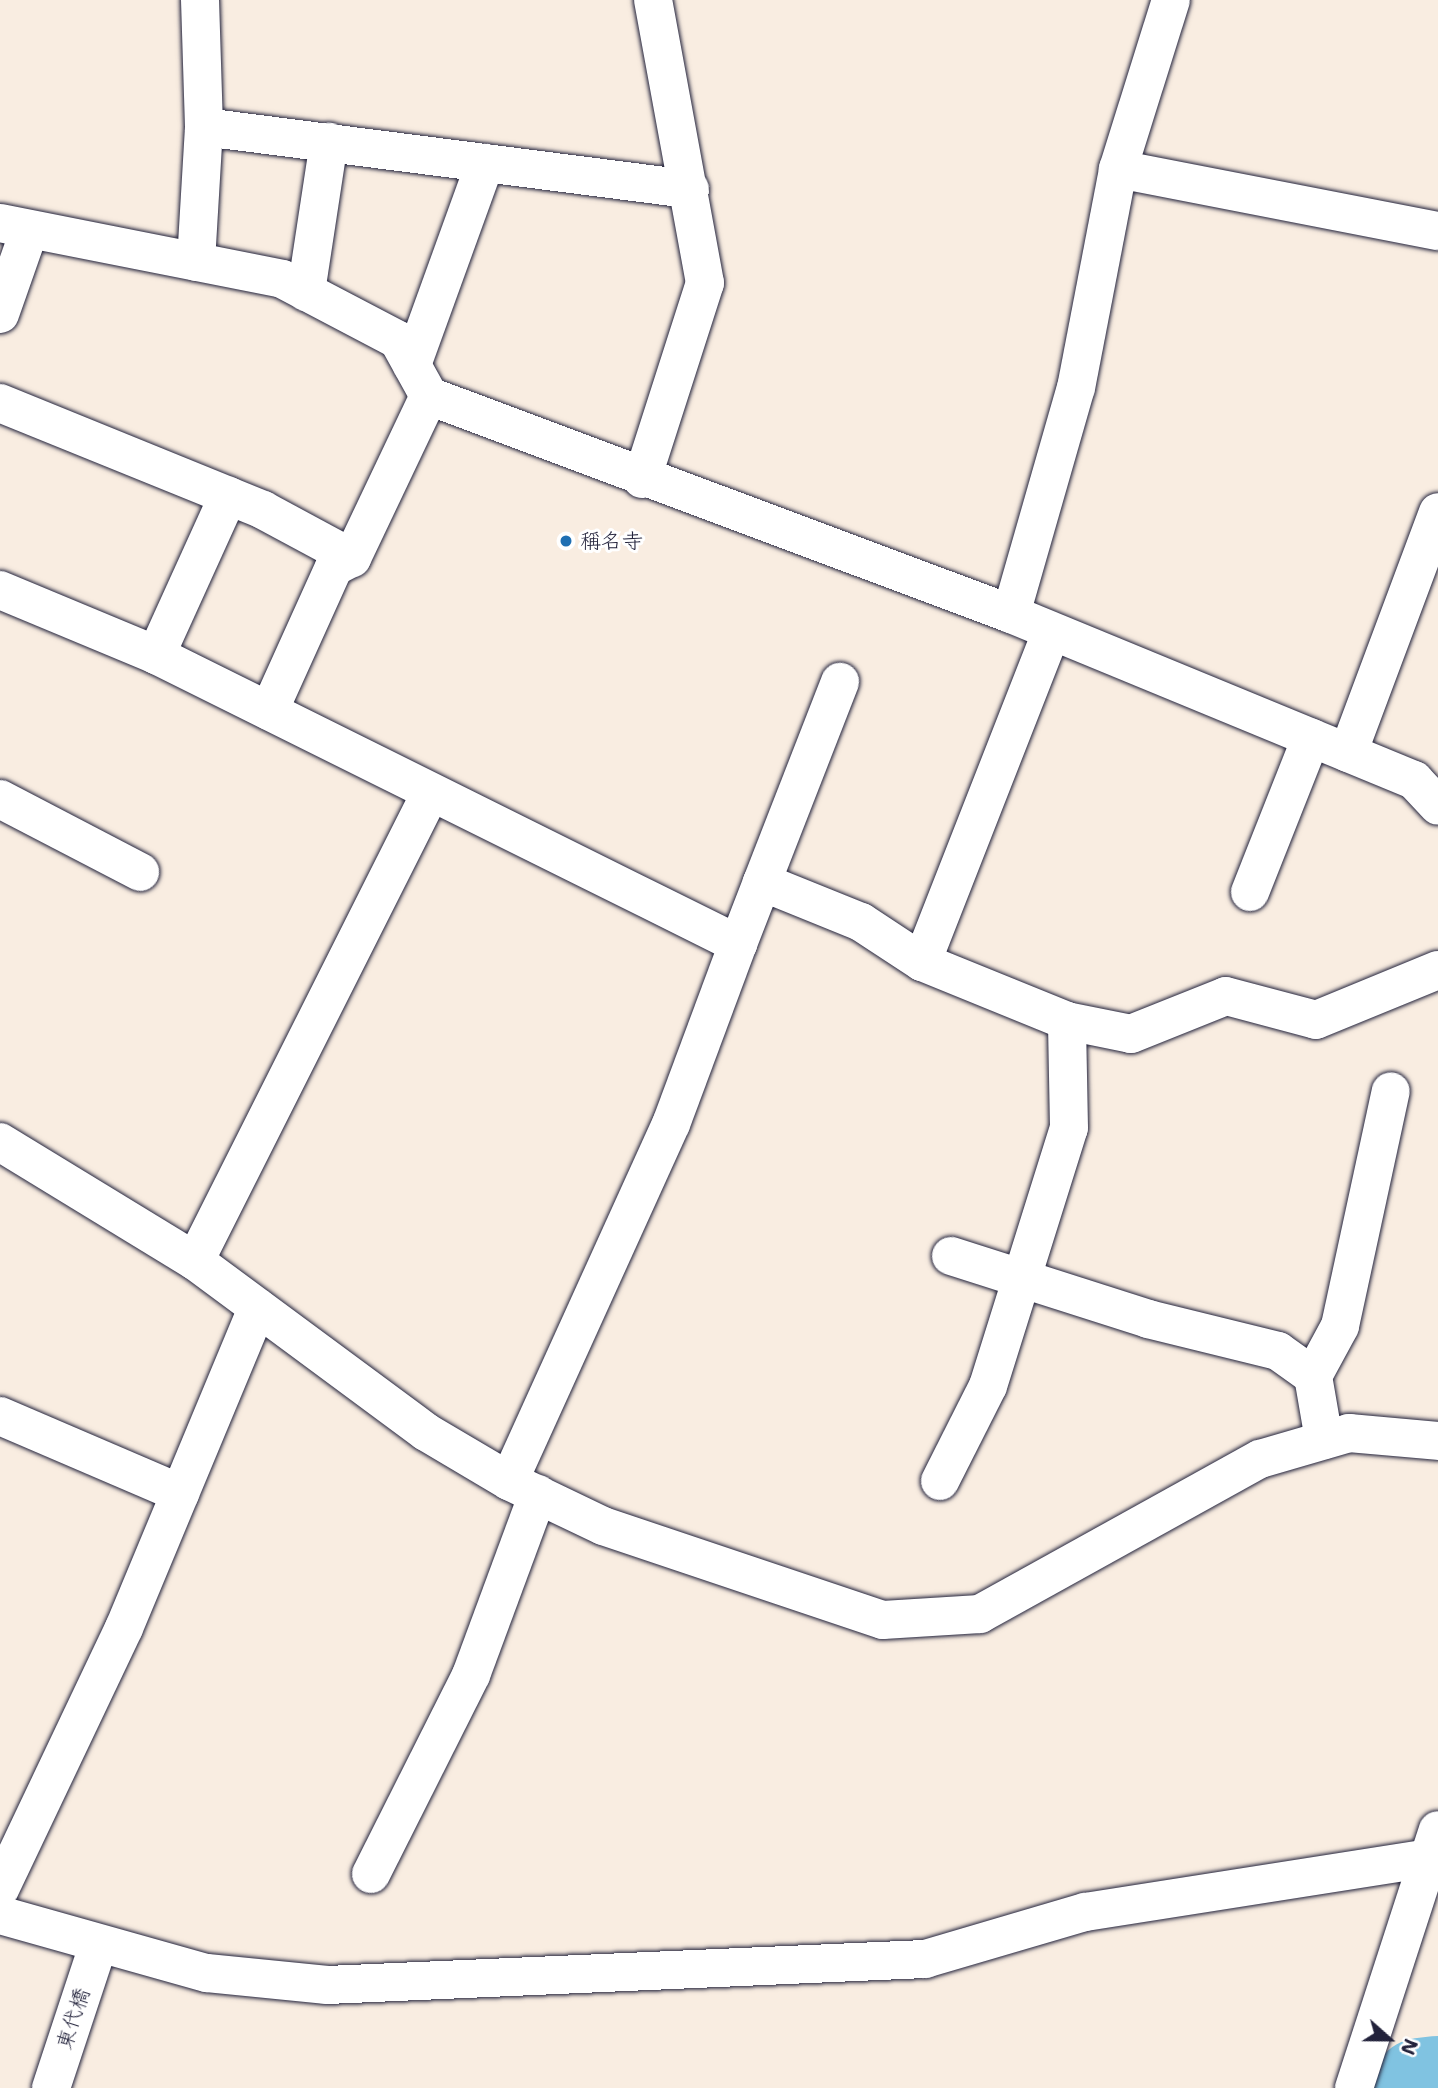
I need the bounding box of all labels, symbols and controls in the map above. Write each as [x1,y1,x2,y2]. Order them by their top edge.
place label: 稱名寺 [580,528,643,554]
marker: 稱名寺 [558,533,574,549]
street label: 東代橋 [51,1985,95,2053]
north arrow [1354,2004,1424,2074]
text: N [1395,2035,1423,2058]

